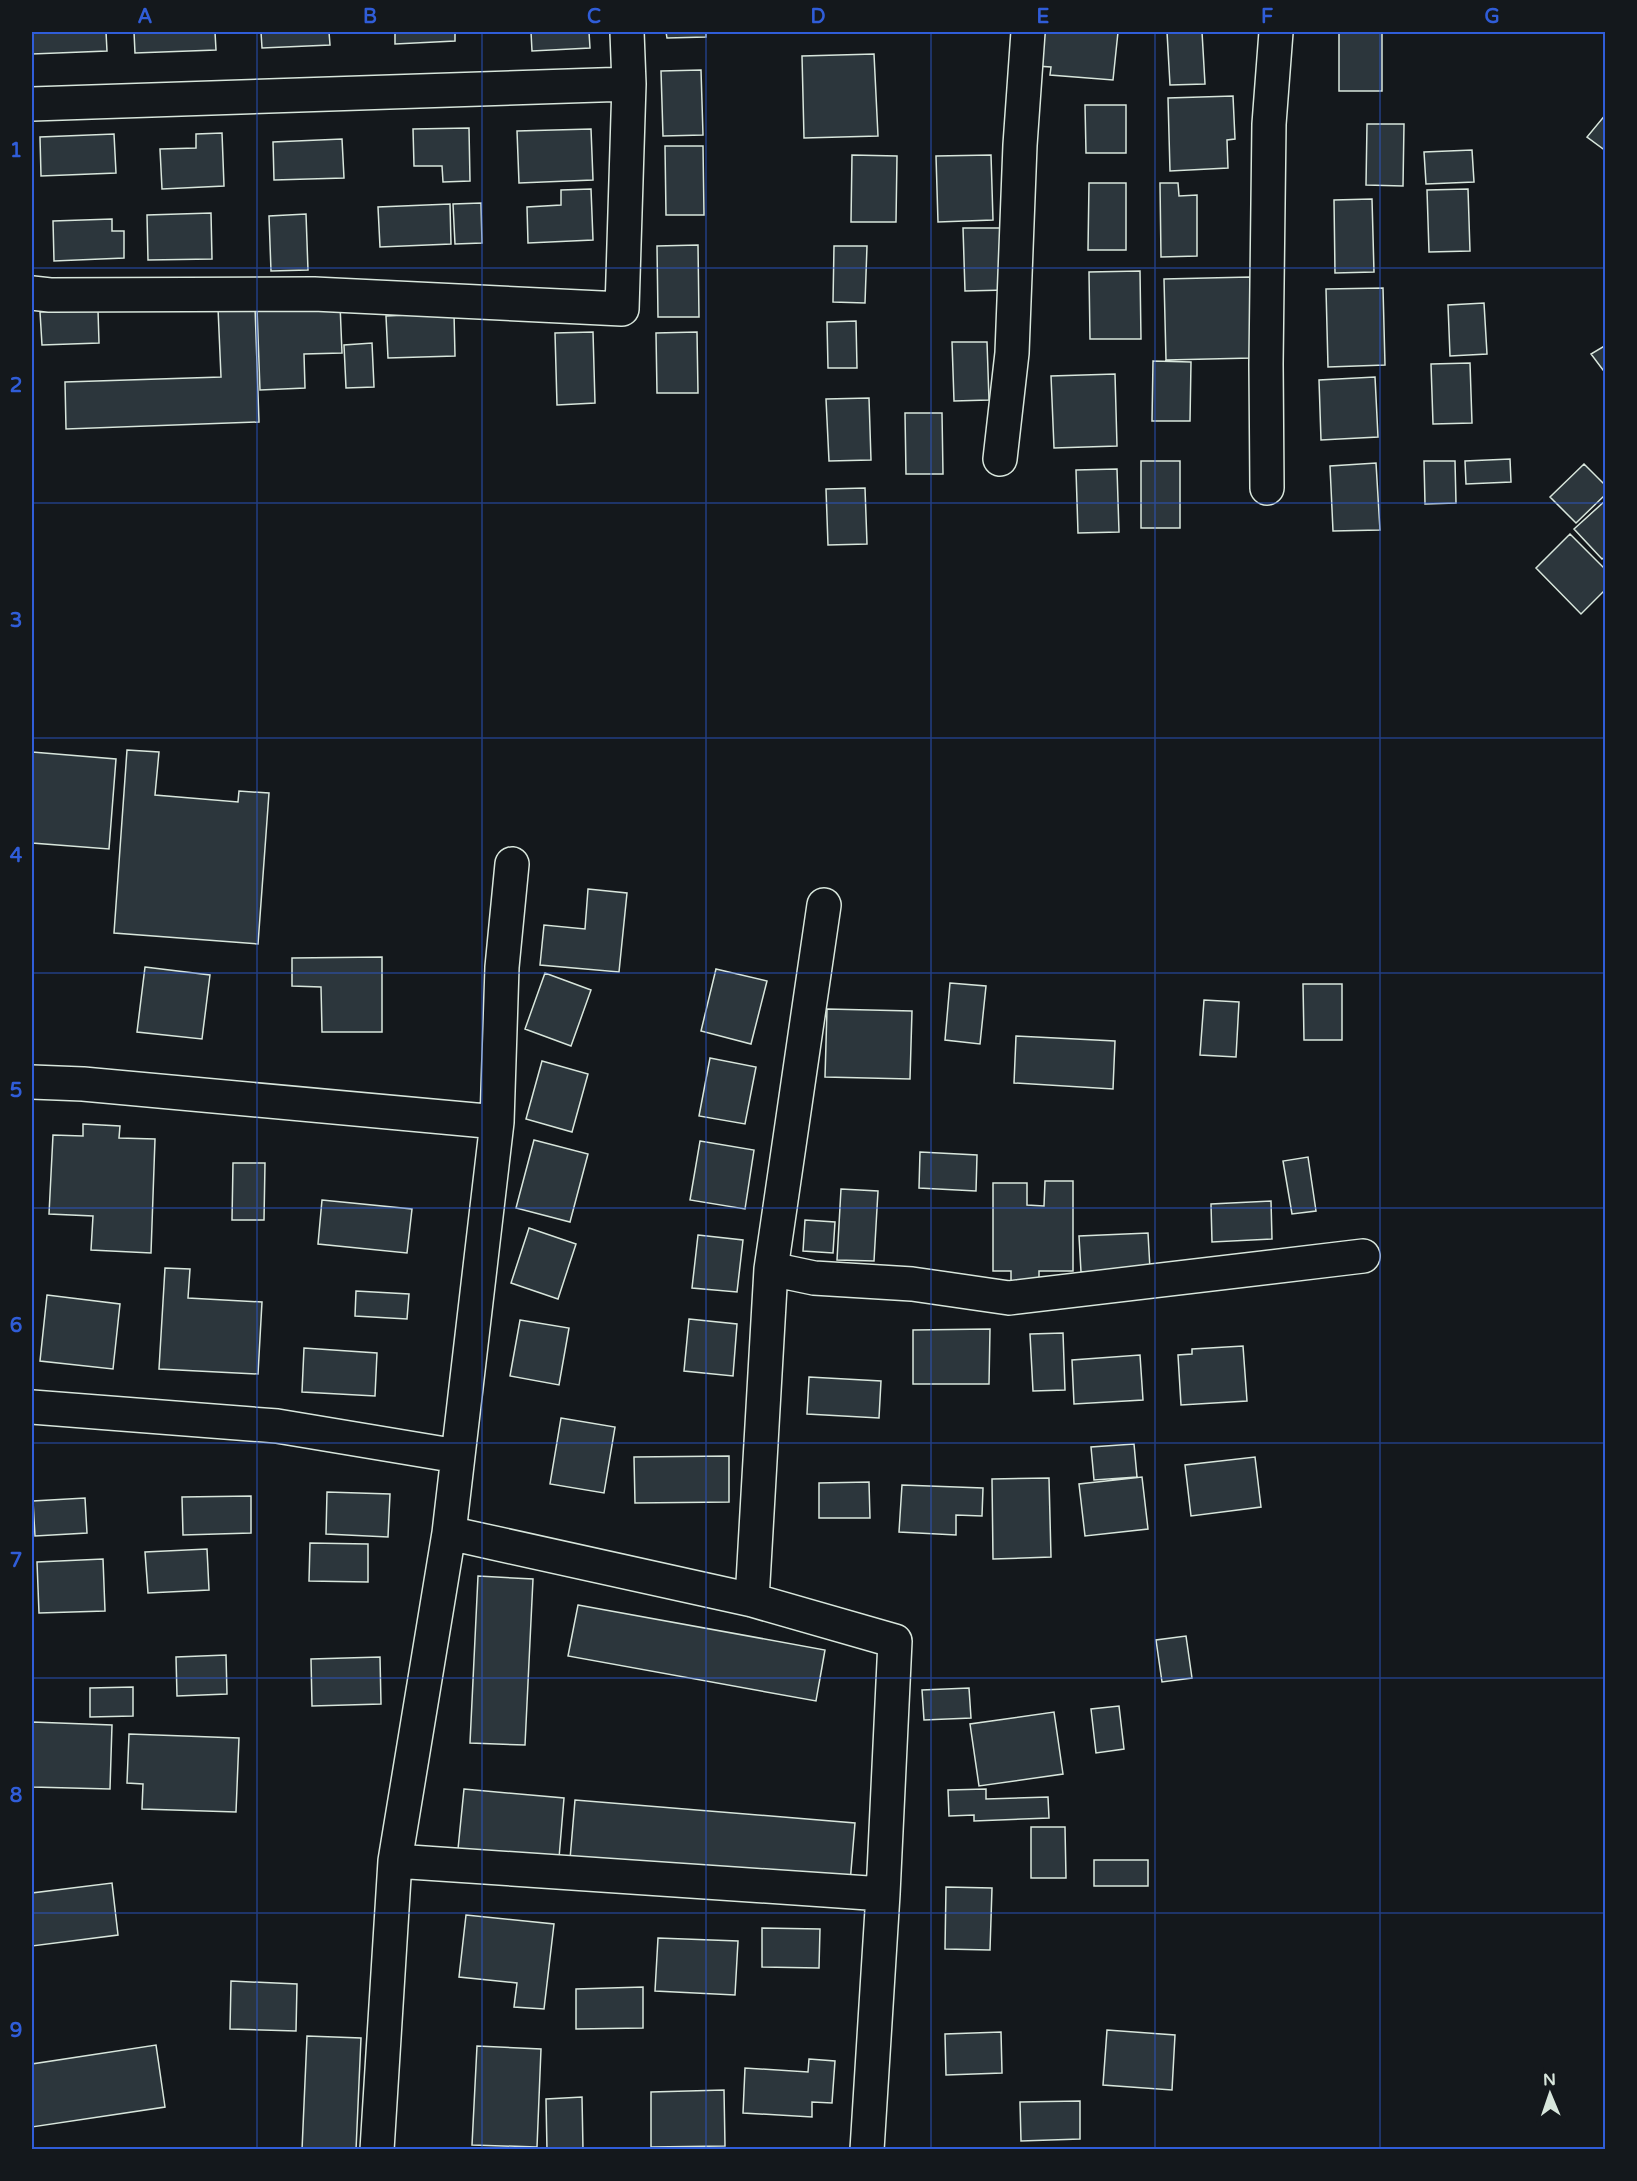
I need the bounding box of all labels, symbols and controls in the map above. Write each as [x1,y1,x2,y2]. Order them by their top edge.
text: A [138,5,153,29]
text: B [363,5,377,29]
text: C [587,5,601,29]
text: D [810,5,826,29]
text: E [1037,5,1050,29]
text: F [1261,5,1273,29]
text: G [1484,5,1500,29]
text: 1 [10,139,22,163]
text: 2 [10,374,22,398]
text: 3 [10,609,22,633]
text: 4 [10,844,23,868]
text: 5 [10,1079,22,1103]
text: 6 [10,1314,22,1338]
text: 7 [10,1549,22,1573]
text: 8 [10,1784,22,1808]
text: 9 [10,2019,22,2043]
north arrow [1520,2064,1580,2124]
text: N [1543,2070,1556,2090]

